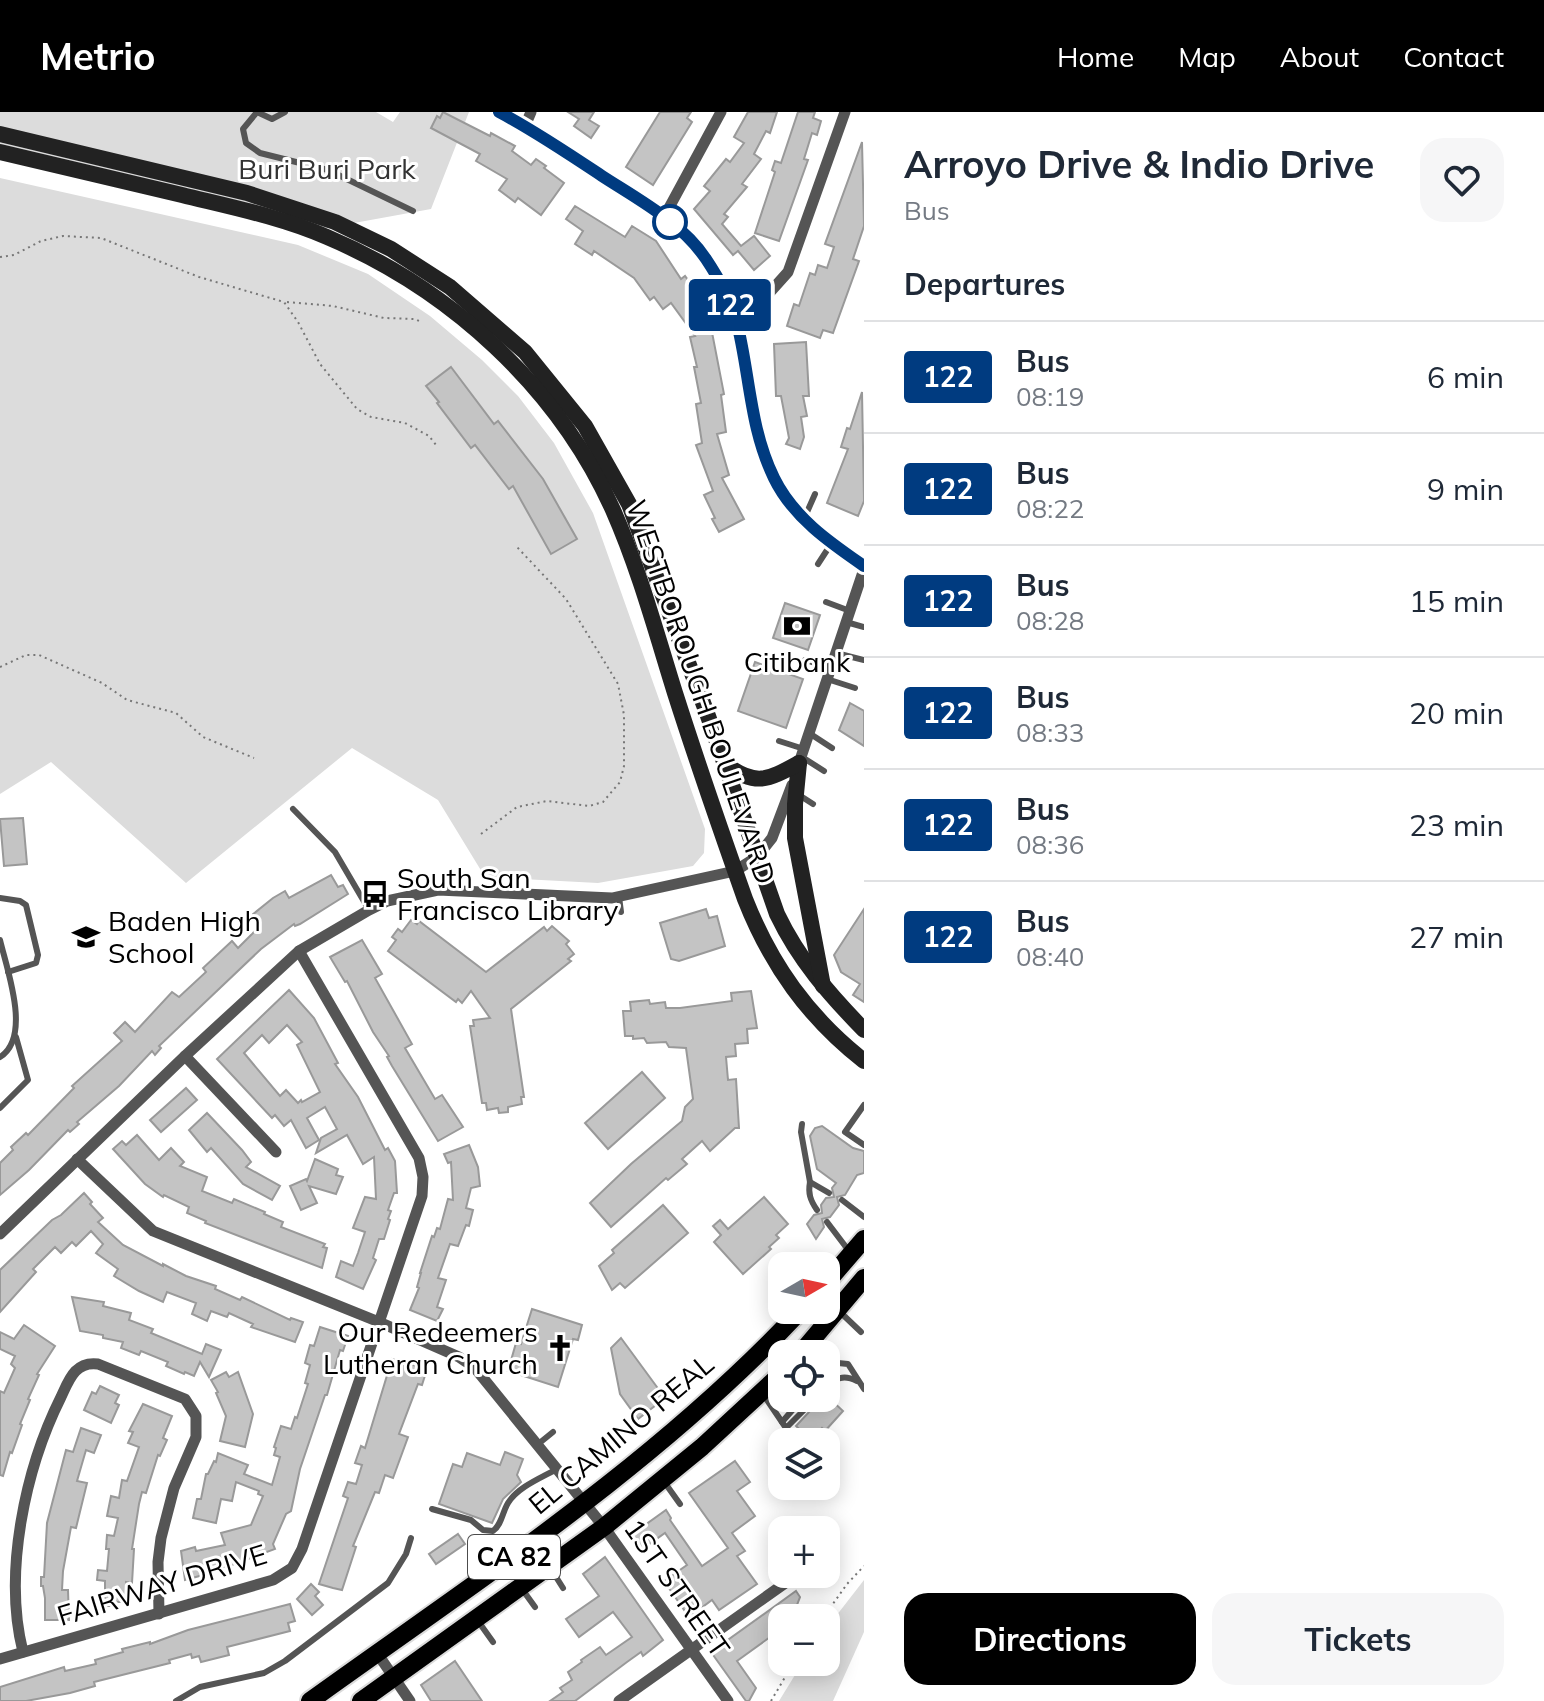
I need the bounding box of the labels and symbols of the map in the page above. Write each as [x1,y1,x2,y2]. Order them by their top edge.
park label: Buri Buri Park [238,151,416,186]
unlabelled marker [653,205,687,239]
line badge: 122 [684,279,776,331]
street label: WESTBOROUGH BOULEVARD [619,495,784,889]
bank icon: Citibank [782,611,812,641]
place label: Citibank [744,644,851,679]
place label: South San Francisco Library [397,860,619,927]
bus stop icon: South San Francisco Library [360,879,390,909]
place label: Baden High School [108,903,261,970]
school or university icon: Baden High School [71,922,101,952]
north arrow [768,1252,840,1324]
place label: Our Redeemers Lutheran Church [323,1314,538,1381]
church icon: Our Redeemers Lutheran Church [545,1333,575,1363]
street label: EL CAMINO REAL [521,1346,720,1521]
street label: 1ST STREET [617,1512,738,1664]
road number: CA 82 [468,1535,560,1579]
street label: FAIRWAY DRIVE [53,1536,271,1633]

